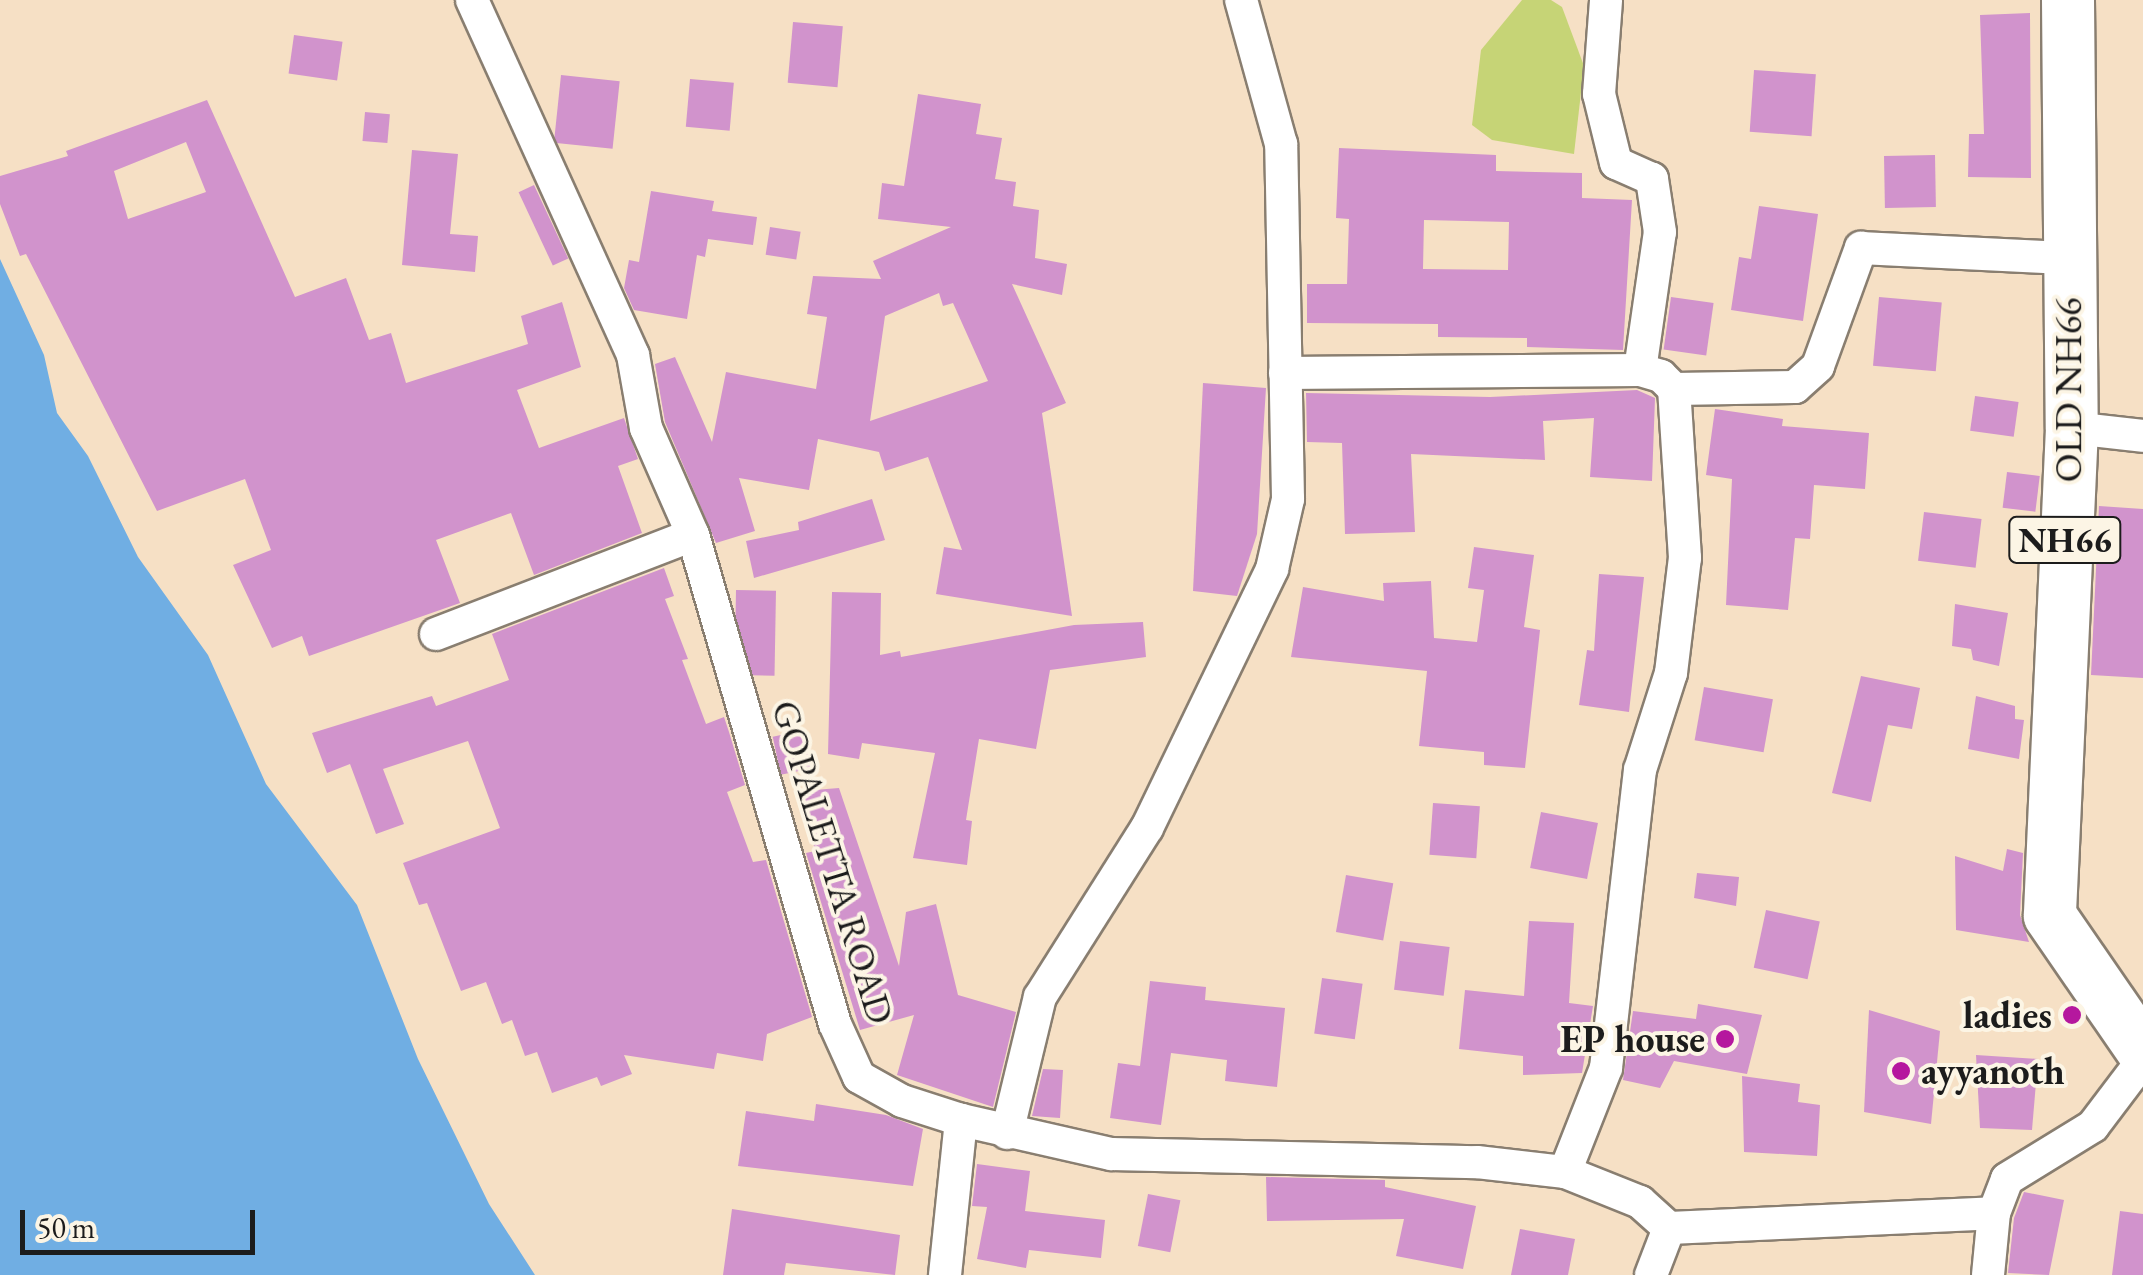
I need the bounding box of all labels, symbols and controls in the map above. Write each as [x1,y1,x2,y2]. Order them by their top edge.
street label: OLD NH66 [2045,298,2091,482]
road number: NH66 [2008,510,2122,570]
street label: GOPALETTA ROAD [762,695,904,1029]
place label: ladies [1963,992,2052,1038]
marker: ladies [2061,1004,2083,1026]
place label: EP house [1560,1016,1705,1062]
marker: EP house [1714,1028,1736,1050]
place label: ayyanoth [1921,1048,2065,1094]
marker: ayyanoth [1890,1060,1912,1082]
scale bar [25,1190,260,1252]
text: 50 m [37,1208,95,1247]

